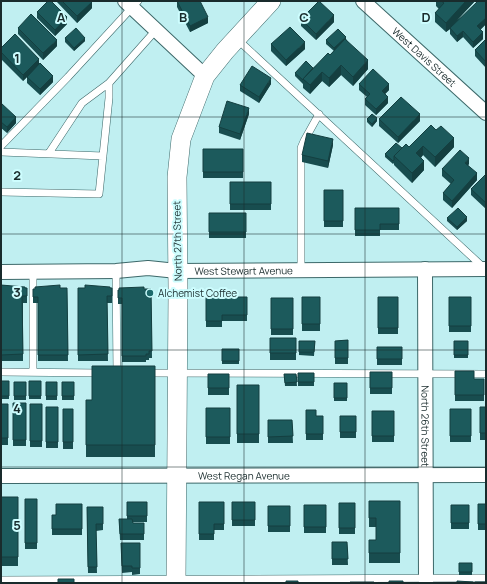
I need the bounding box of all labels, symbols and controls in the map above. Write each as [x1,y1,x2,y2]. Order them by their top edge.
text: A [57,8,66,26]
text: B [179,8,187,26]
text: C [299,8,309,26]
text: D [421,8,431,26]
street label: West Davis Street [389,24,459,90]
text: 1 [14,49,20,67]
text: 2 [13,166,21,184]
street label: North 27th Street [169,201,185,281]
street label: West Stewart Avenue [194,263,293,278]
text: 3 [13,283,21,301]
place label: Alchemist Coffee [158,286,237,300]
marker: Alchemist Coffee [145,288,155,298]
street label: North 26th Street [418,385,433,467]
text: 4 [13,399,21,417]
street label: West Regan Avenue [198,468,290,483]
text: 5 [13,516,21,534]

